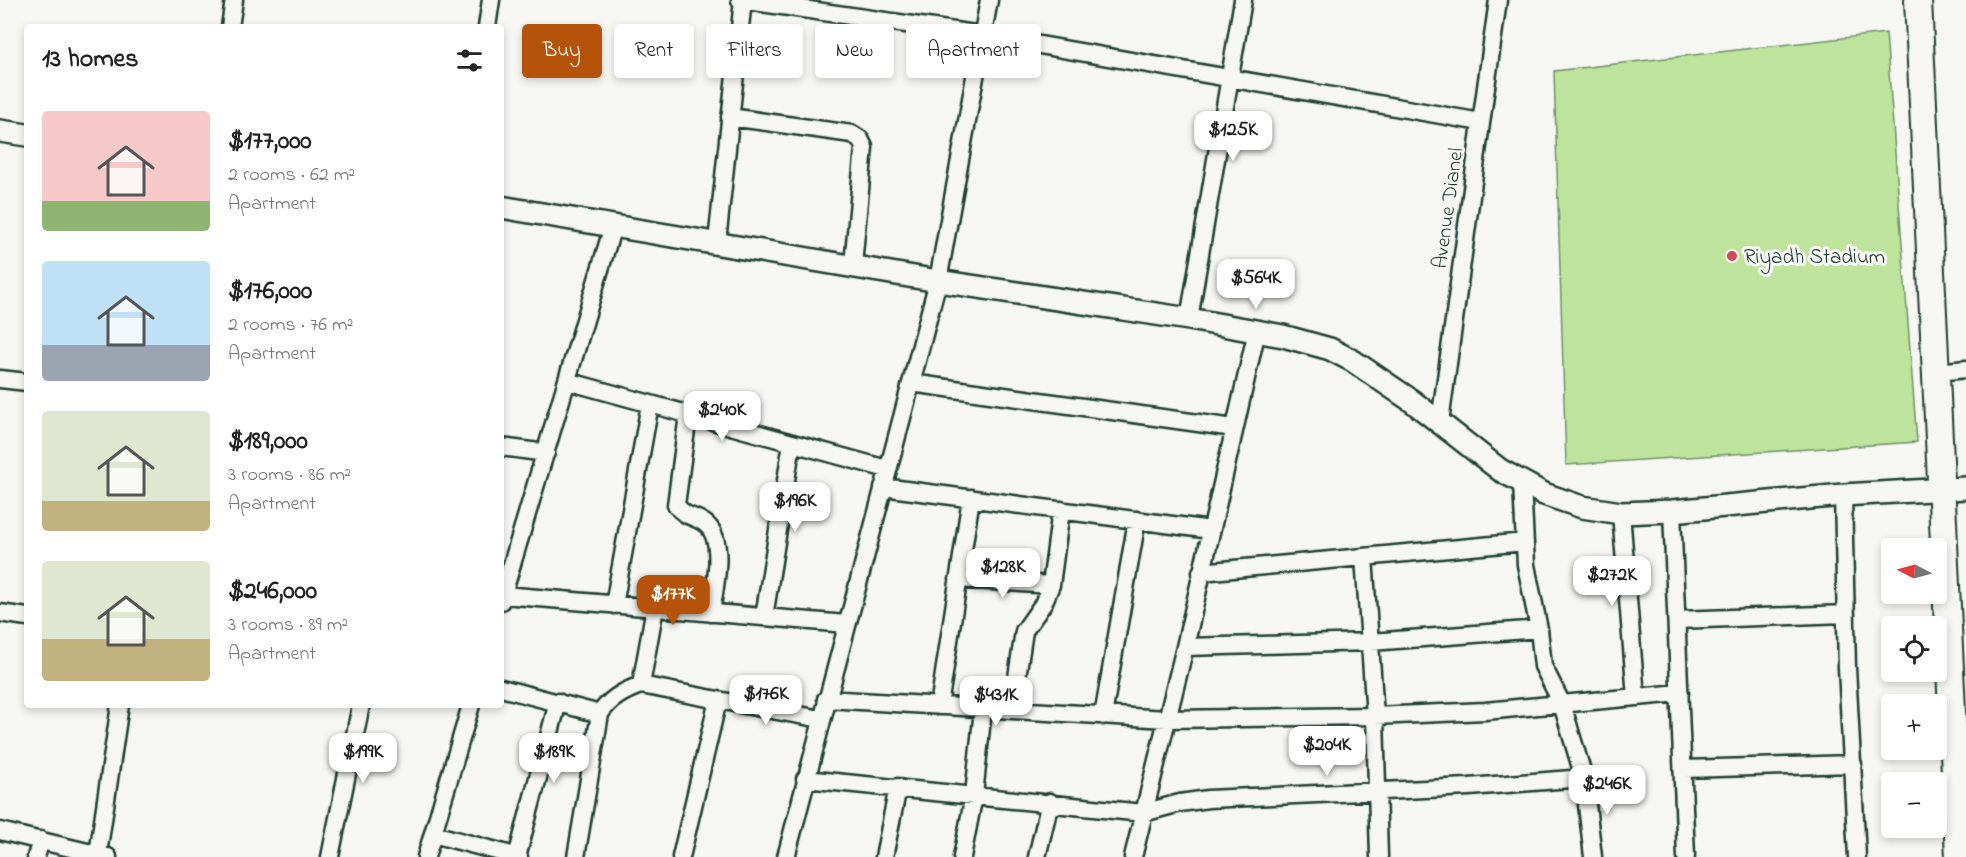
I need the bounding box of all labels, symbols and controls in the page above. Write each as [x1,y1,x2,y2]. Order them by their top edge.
chip: Buy [522,24,602,78]
chip: Rent [614,24,694,78]
chip: Filters [706,24,803,78]
chip: New [815,24,894,78]
chip: Apartment [906,24,1041,78]
text: 13 homes [42,41,138,79]
icon: filters [453,44,486,77]
pin: $125K [1191,111,1275,162]
text: $125K [1208,116,1258,145]
text: $177,000 [228,123,312,161]
icon: home [90,135,162,207]
street label: Avenue Dianel [1426,146,1472,271]
text: 2 rooms · 62 m² [228,161,355,190]
text: Apartment [228,190,316,219]
place label: Riyadh Stadium [1744,243,1885,275]
marker: Riyadh Stadium [1725,249,1739,263]
pin: $564K [1214,259,1298,310]
text: $564K [1231,264,1281,293]
text: $176,000 [228,273,312,311]
icon: home [90,285,162,357]
text: 2 rooms · 76 m² [228,311,353,340]
text: Apartment [228,340,316,369]
pin: $240K [680,391,764,442]
text: $240K [698,396,746,425]
text: $189,000 [228,423,308,461]
icon: home [90,435,162,507]
text: 3 rooms · 86 m² [228,461,351,490]
pin: $196K [753,482,837,533]
text: $196K [774,487,816,516]
text: Apartment [228,490,316,519]
north arrow [1881,538,1947,604]
map controls [1881,538,1947,838]
pin: $128K [961,548,1045,599]
text: $128K [980,553,1026,582]
pin: $272K [1570,556,1654,607]
text: $272K [1587,561,1637,590]
text: $246,000 [228,573,317,611]
pin: $177K [631,575,715,626]
text: $177K [651,580,695,609]
icon: home [90,585,162,657]
text: 3 rooms · 89 m² [228,611,348,640]
button: locate [1881,616,1947,682]
text: Apartment [228,640,316,669]
pin: $176K [724,675,808,726]
pin: $431K [954,676,1038,727]
text: $176K [743,680,789,709]
text: $431K [974,681,1018,710]
button: + [1881,694,1947,760]
pin: $204K [1285,726,1369,777]
text: $204K [1303,731,1351,760]
pin: $199K [321,733,405,784]
pin: $189K [512,733,596,784]
text: $199K [343,738,383,767]
text: $189K [533,738,575,767]
pin: $246K [1565,765,1649,816]
text: $246K [1583,770,1631,799]
button: − [1881,772,1947,838]

